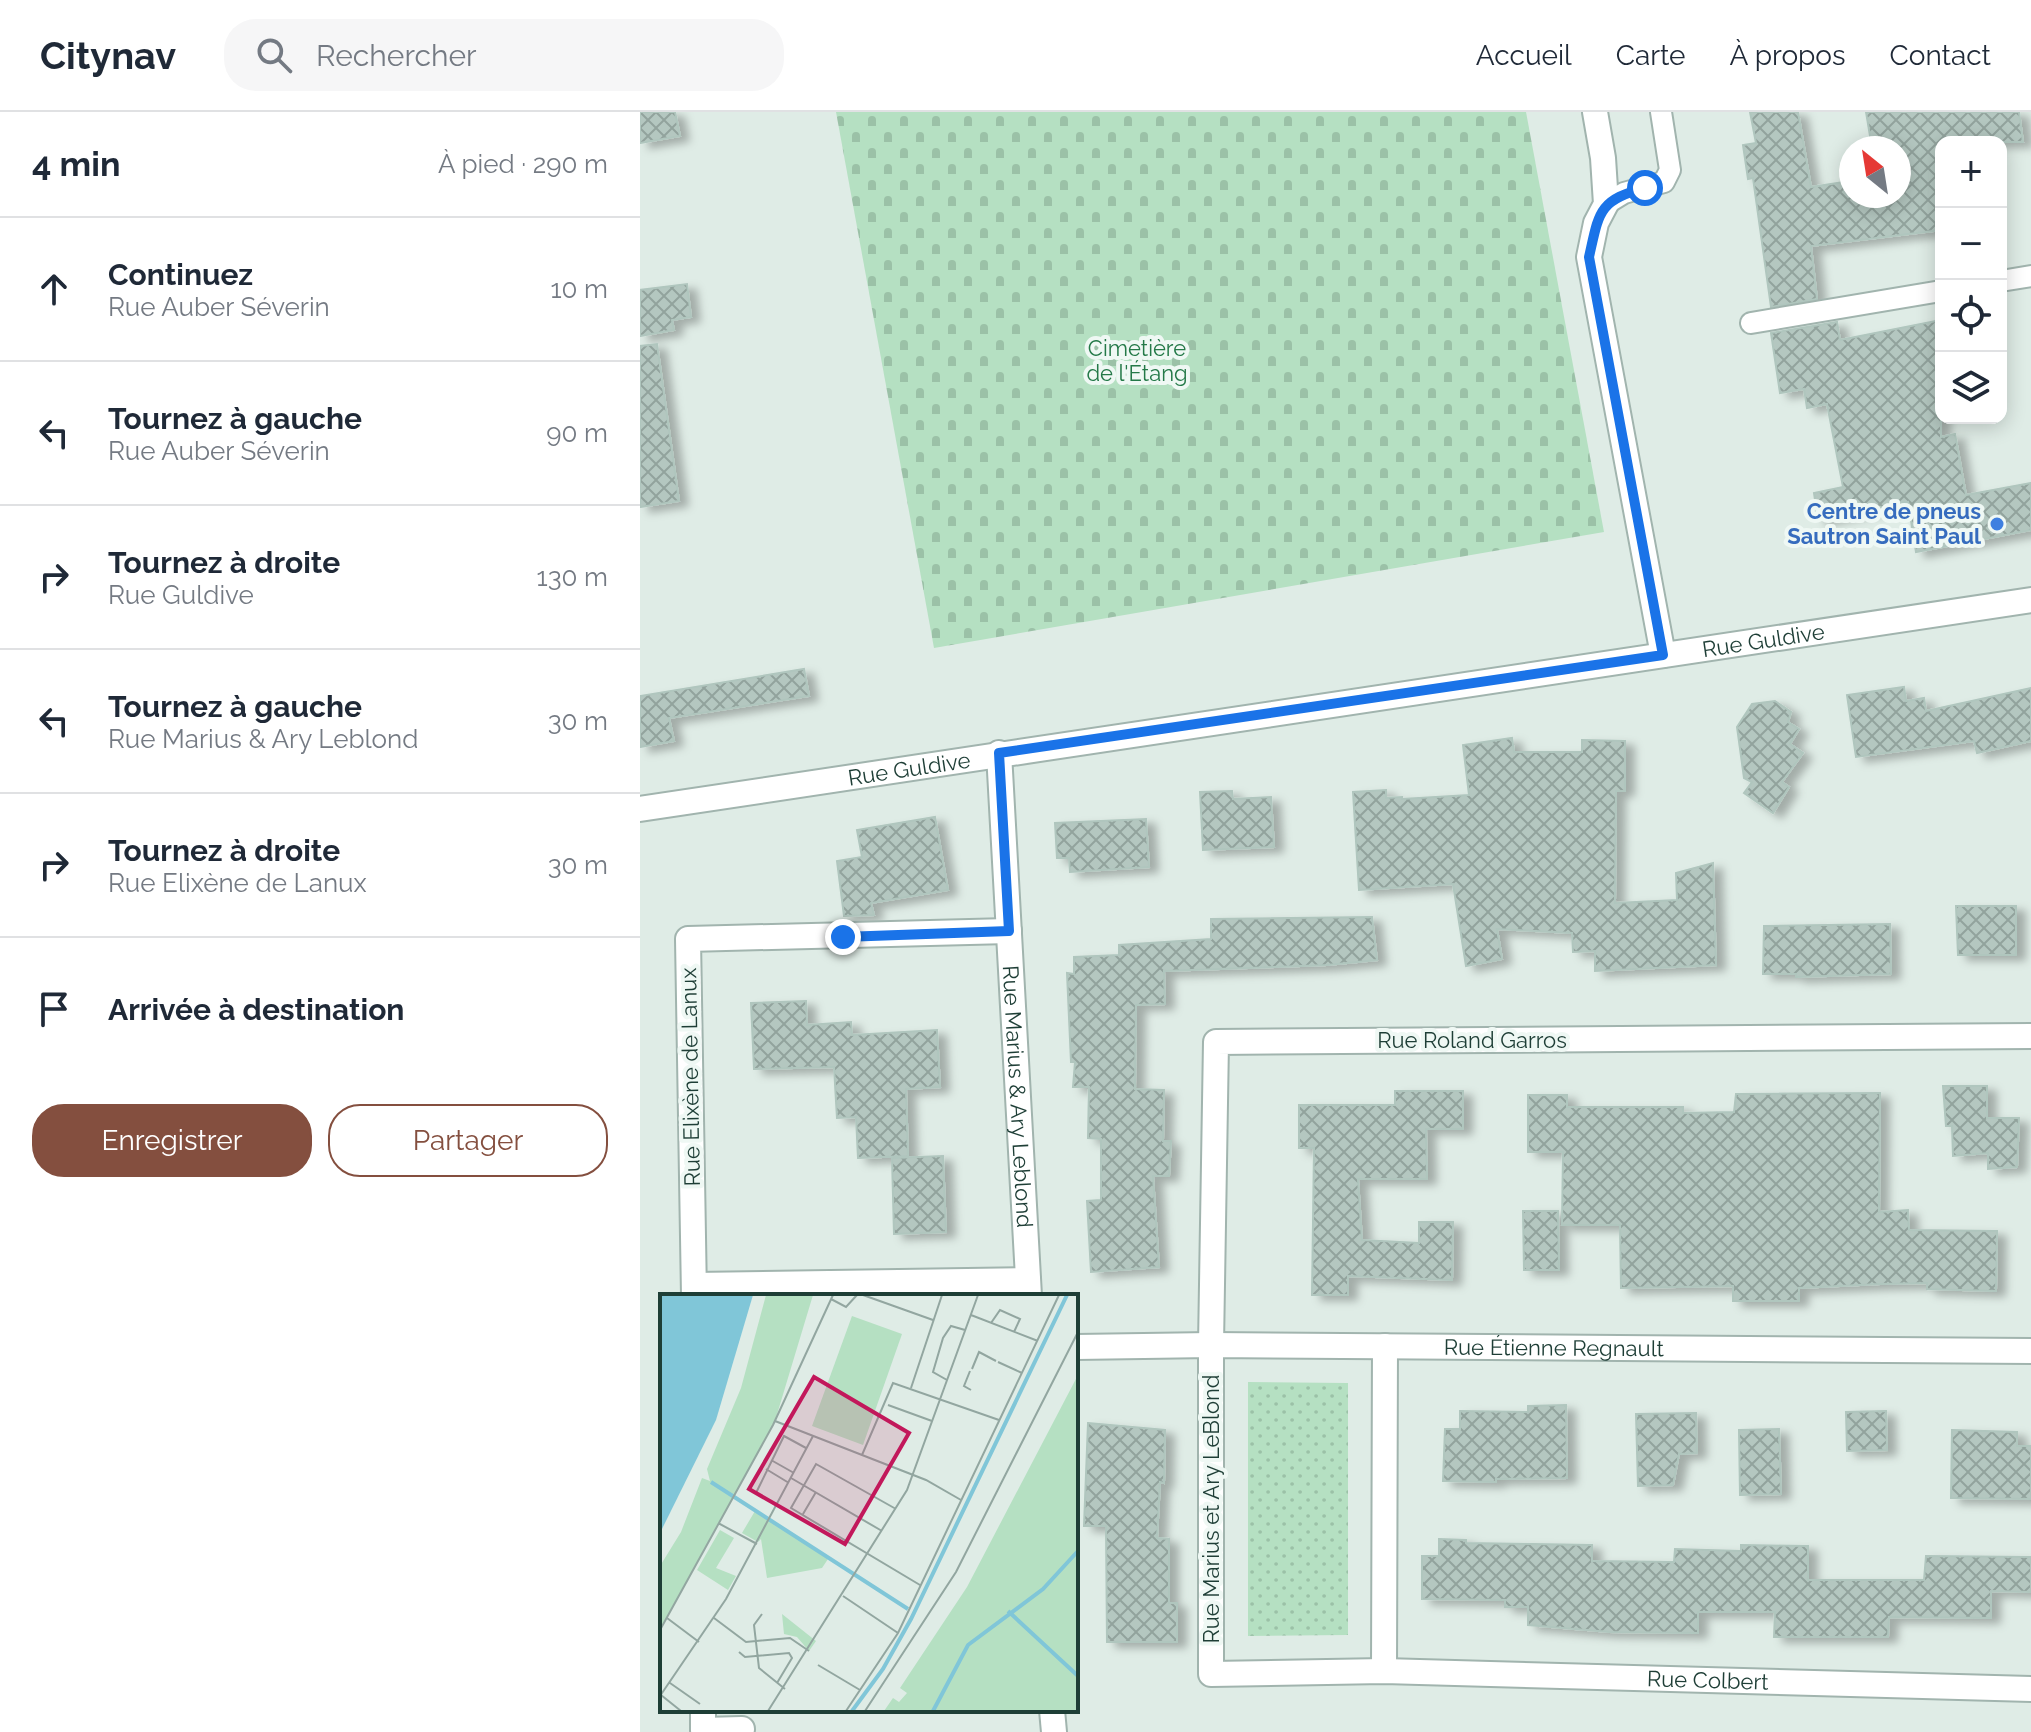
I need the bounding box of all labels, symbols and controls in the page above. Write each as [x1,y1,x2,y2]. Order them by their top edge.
search box [224,19,784,91]
text: Citynav [40,33,176,78]
icon: search [252,33,296,77]
text: Rechercher [316,38,477,73]
text: Accueil [1476,39,1572,72]
text: Carte [1616,39,1686,72]
text: À propos [1730,39,1846,72]
text: Contact [1890,39,1991,72]
north arrow [1839,136,1911,208]
map controls [1935,136,2007,424]
button: + [1935,136,2007,208]
text: 4 min [32,144,120,184]
text: À pied · 290 m [438,149,608,179]
route start [1627,170,1663,206]
button: − [1935,208,2007,280]
text: Continuez [108,257,253,292]
icon: ahead [32,267,76,311]
text: 10 m [550,274,608,304]
button: locate [1935,280,2007,352]
text: Rue Auber Séverin [108,292,330,322]
park label: Cimetière de l'Étang [1086,335,1188,386]
button: layers [1935,352,2007,424]
text: Tournez à gauche [108,401,362,436]
icon: left [32,411,76,455]
text: 90 m [546,418,608,448]
text: Rue Auber Séverin [108,436,330,466]
place label: Centre de pneus Sautron Saint Paul [1787,498,1982,549]
marker: Centre de pneus Sautron Saint Paul [1988,515,2006,533]
text: Tournez à droite [108,545,340,580]
icon: right [32,555,76,599]
text: 130 m [537,562,608,592]
text: Rue Guldive [108,580,254,610]
street label: Rue Guldive [1700,618,1826,662]
text: Tournez à gauche [108,689,362,724]
icon: left [32,699,76,743]
text: 30 m [548,706,608,736]
text: Rue Marius & Ary Leblond [108,724,418,754]
street label: Rue Guldive [846,747,972,791]
text: Tournez à droite [108,833,340,868]
icon: right [32,843,76,887]
text: 30 m [548,850,608,880]
text: Rue Elixène de Lanux [108,868,367,898]
route end [825,919,861,955]
street label: Rue Marius & Ary Leblond [998,965,1038,1228]
street label: Rue Elixène de Lanux [675,967,705,1187]
icon: arrive [32,987,76,1031]
text: Arrivée à destination [108,992,404,1027]
street label: Rue Roland Garros [1377,1027,1567,1053]
button: Enregistrer [32,1104,312,1177]
button: Partager [328,1104,608,1177]
inset map [660,1294,1078,1712]
street label: Rue Étienne Regnault [1444,1334,1665,1361]
street label: Rue Marius et Ary LeBlond [1198,1374,1224,1644]
street label: Rue Colbert [1647,1665,1770,1695]

